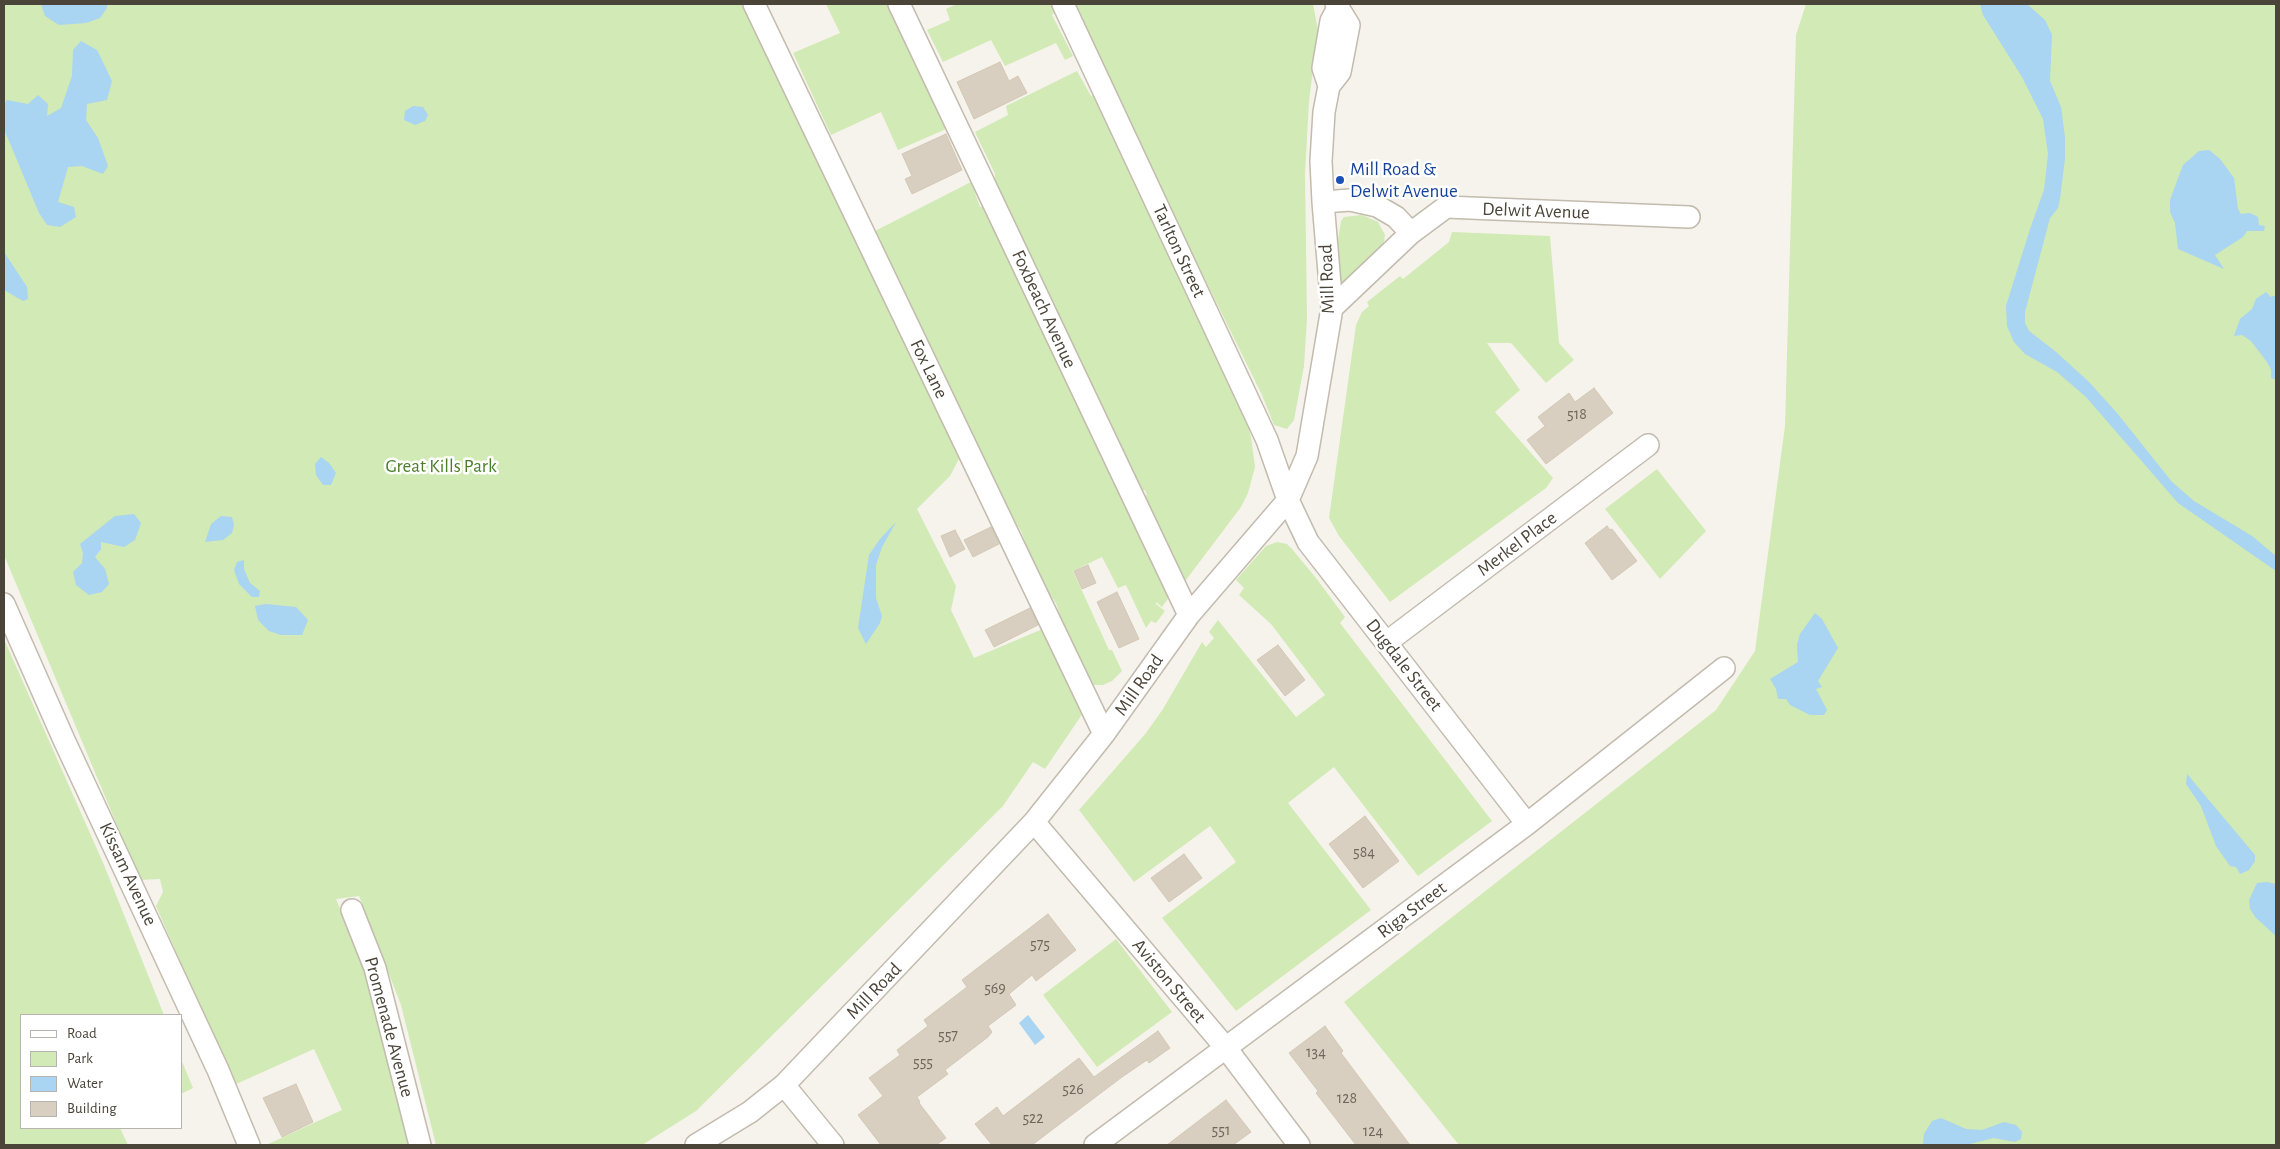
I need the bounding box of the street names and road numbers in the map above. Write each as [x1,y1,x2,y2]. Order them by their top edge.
street label: Delwit Avenue [1482,198,1590,224]
street label: Tarlton Street [1148,201,1210,301]
street label: Mill Road [1314,244,1340,314]
street label: Foxbeach Avenue [1007,246,1081,372]
street label: Fox Lane [905,336,953,402]
street label: Merkel Place [1473,507,1561,581]
street label: Dugdale Street [1361,614,1447,716]
street label: Mill Road [1110,650,1168,720]
street label: Kissam Avenue [94,819,162,929]
street label: Riga Street [1373,877,1451,943]
street label: Aviston Street [1127,934,1211,1028]
street label: Promenade Avenue [359,954,419,1100]
street label: Mill Road [842,958,906,1024]

